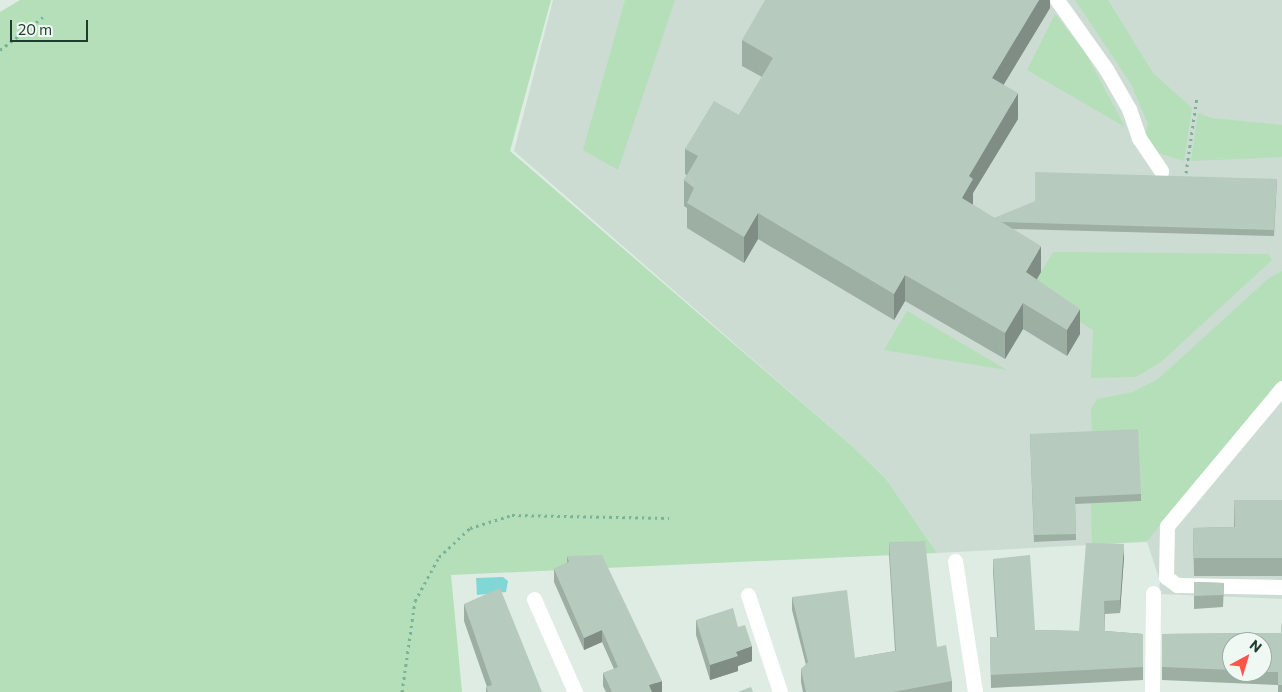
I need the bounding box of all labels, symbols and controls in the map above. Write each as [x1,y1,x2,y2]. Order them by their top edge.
scale bar [12,10,90,42]
text: 20 m [18,20,52,38]
north arrow [1222,632,1272,682]
text: N [1247,636,1266,656]

